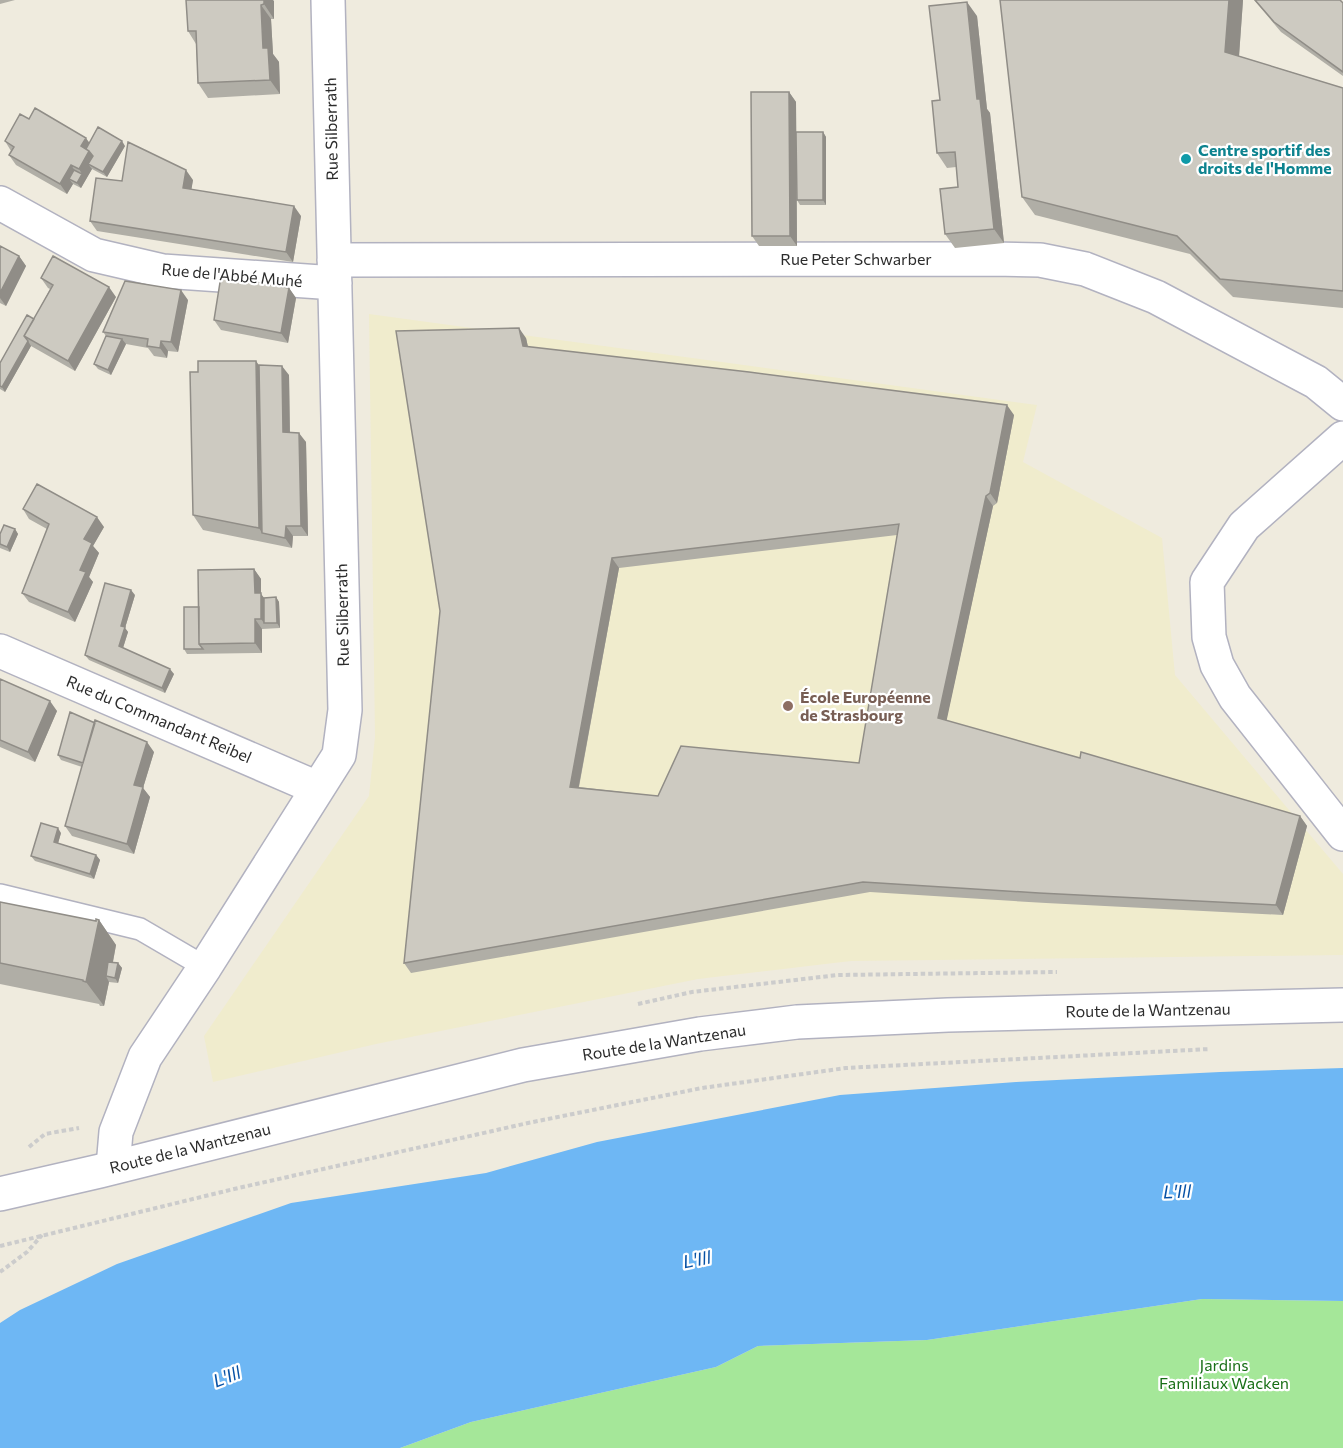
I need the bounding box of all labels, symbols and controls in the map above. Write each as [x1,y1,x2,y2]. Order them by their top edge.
street label: Rue Silberrath [320,77,341,181]
place label: Centre sportif des droits de l'Homme [1198,140,1332,177]
marker: Centre sportif des droits de l'Homme [1179,152,1193,166]
street label: Rue Peter Schwarber [780,249,932,268]
street label: Rue de l'Abbé Muhé [161,259,303,290]
street label: Rue Silberrath [331,563,352,667]
street label: Rue du Commandant Reibel [64,671,255,766]
place label: École Européenne de Strasbourg [800,687,931,724]
marker: École Européenne de Strasbourg [781,699,795,713]
street label: Route de la Wantzenau [1065,999,1231,1020]
street label: Route de la Wantzenau [581,1019,747,1064]
street label: Route de la Wantzenau [107,1118,272,1177]
water label: L'Ill [1163,1180,1192,1202]
water label: L'Ill [681,1245,713,1272]
park label: Jardins Familiaux Wacken [1159,1355,1289,1392]
water label: L'Ill [210,1361,244,1391]

